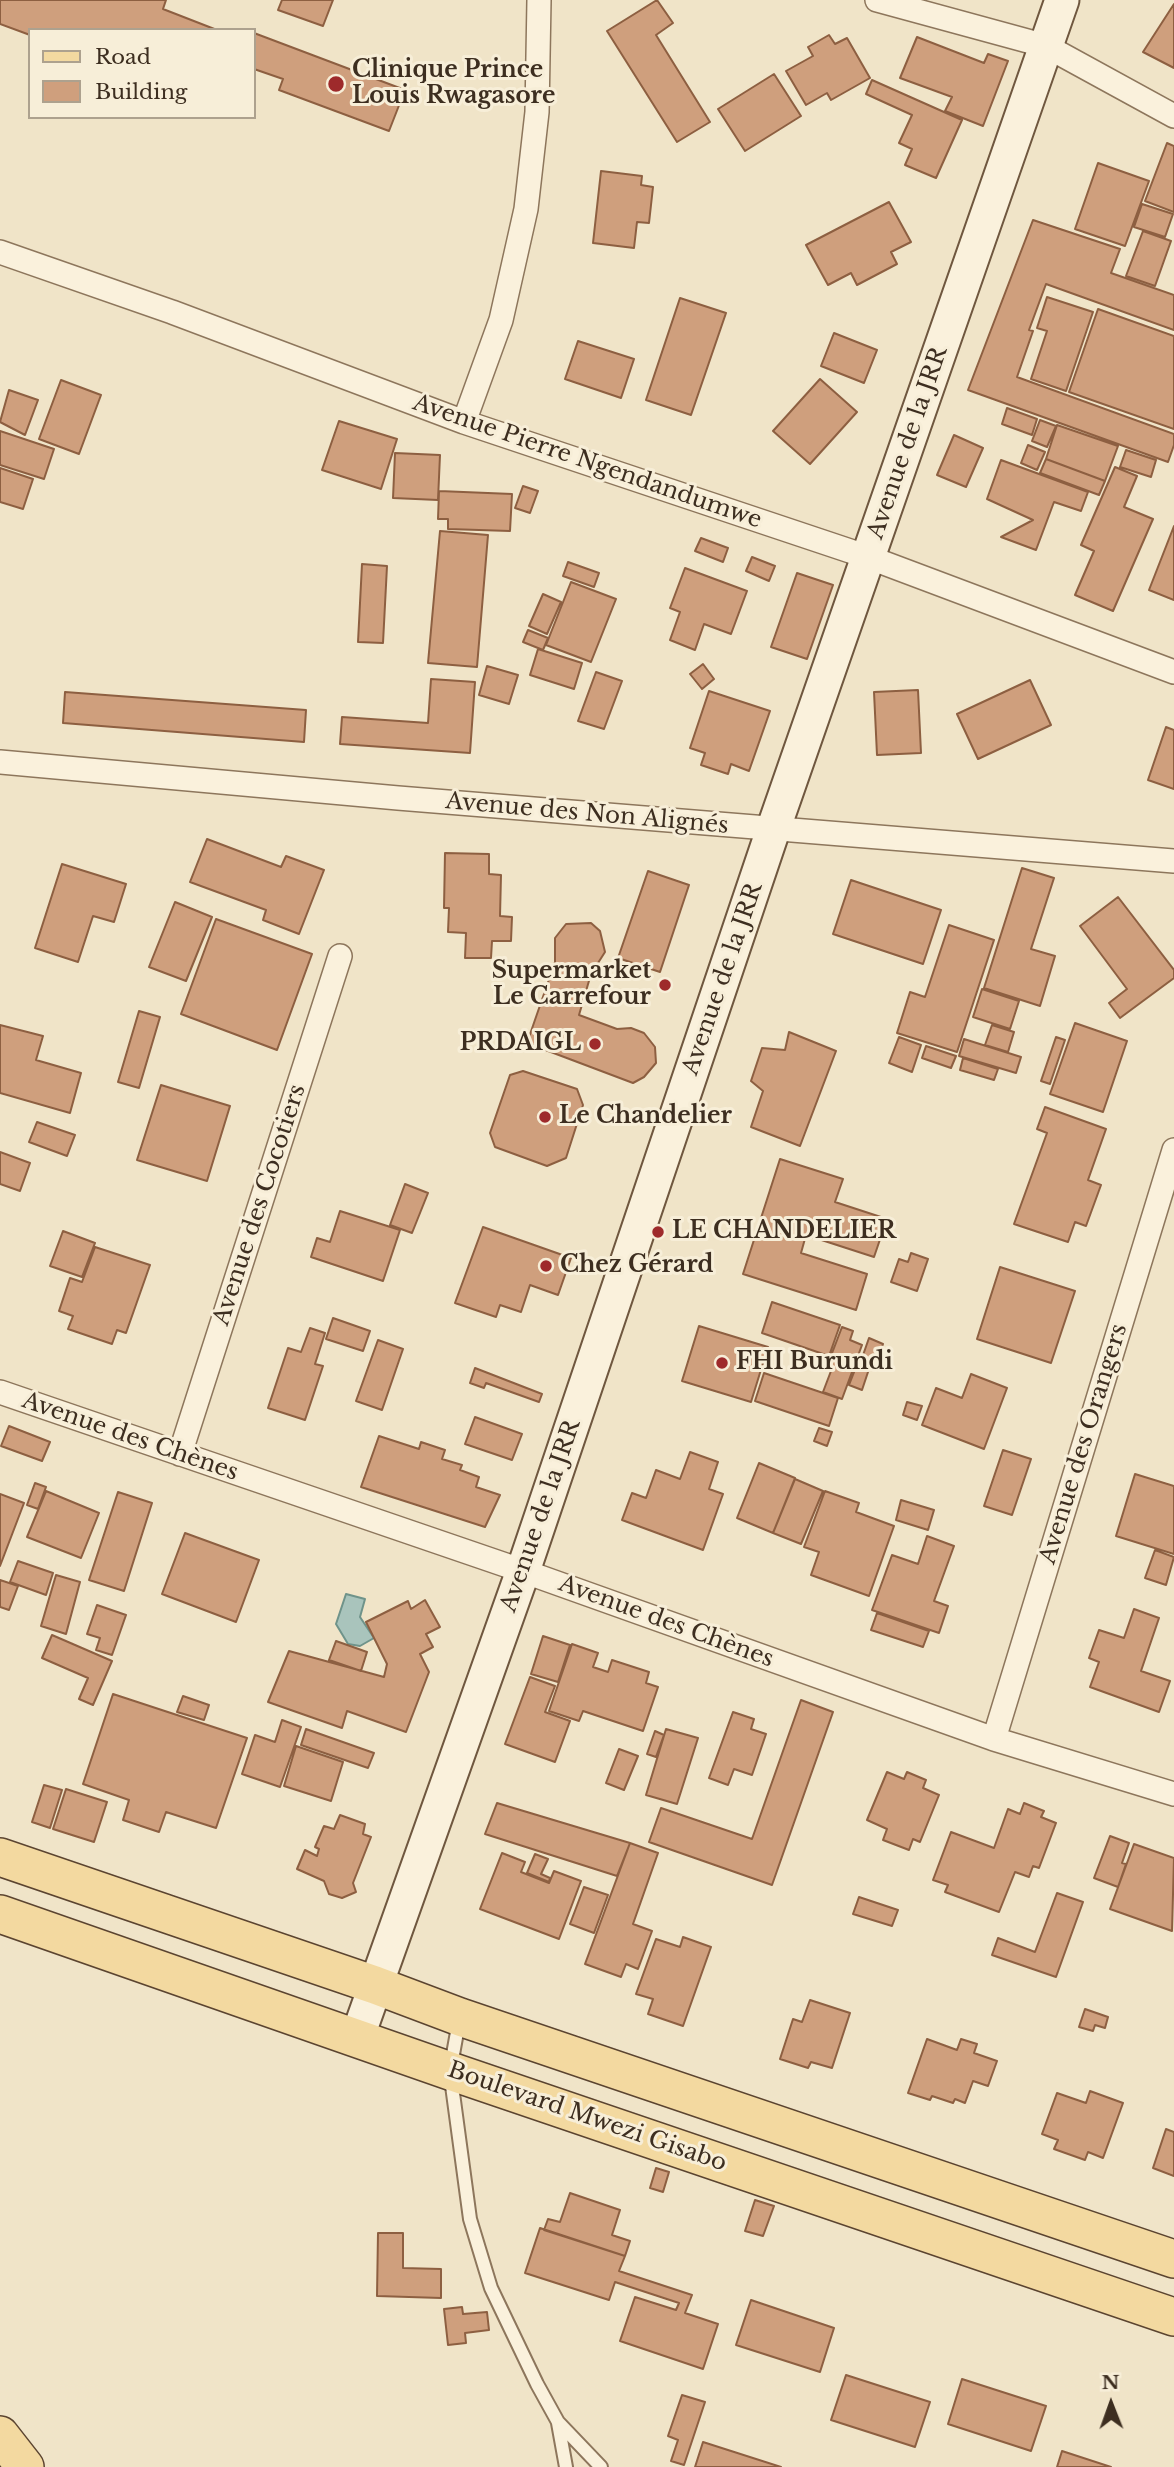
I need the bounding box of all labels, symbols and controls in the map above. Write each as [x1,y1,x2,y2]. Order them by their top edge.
legend [28,28,256,119]
text: Road [95,44,151,70]
place label: Clinique Prince Louis Rwagasore [352,57,555,111]
marker: Clinique Prince Louis Rwagasore [326,74,346,94]
text: Building [95,79,187,105]
street label: Avenue de la JRR [862,343,954,543]
street label: Avenue Pierre Ngendandumwe [409,389,765,535]
street label: Avenue des Non Alignés [444,788,730,840]
street label: Avenue de la JRR [677,879,769,1079]
place label: Supermarket Le Carrefour [492,958,651,1012]
marker: Supermarket Le Carrefour [657,977,673,993]
place label: PRDAIGL [460,1030,581,1058]
marker: PRDAIGL [587,1036,603,1052]
street label: Avenue des Cocotiers [208,1081,312,1329]
place label: Le Chandelier [559,1103,732,1131]
marker: Le Chandelier [537,1109,553,1125]
place label: LE CHANDELIER [672,1218,896,1246]
marker: LE CHANDELIER [650,1224,666,1240]
place label: Chez Gérard [560,1252,714,1280]
marker: Chez Gérard [538,1258,554,1274]
street label: Avenue des Orangers [1034,1321,1134,1567]
place label: FHI Burundi [736,1349,893,1377]
marker: FHI Burundi [714,1355,730,1371]
street label: Avenue des Chènes [18,1387,242,1487]
street label: Avenue de la JRR [495,1416,587,1616]
street label: Avenue des Chènes [555,1570,777,1674]
street label: Boulevard Mwezi Gisabo [444,2056,730,2178]
north arrow [1076,2369,1146,2439]
text: N [1101,2371,1120,2394]

